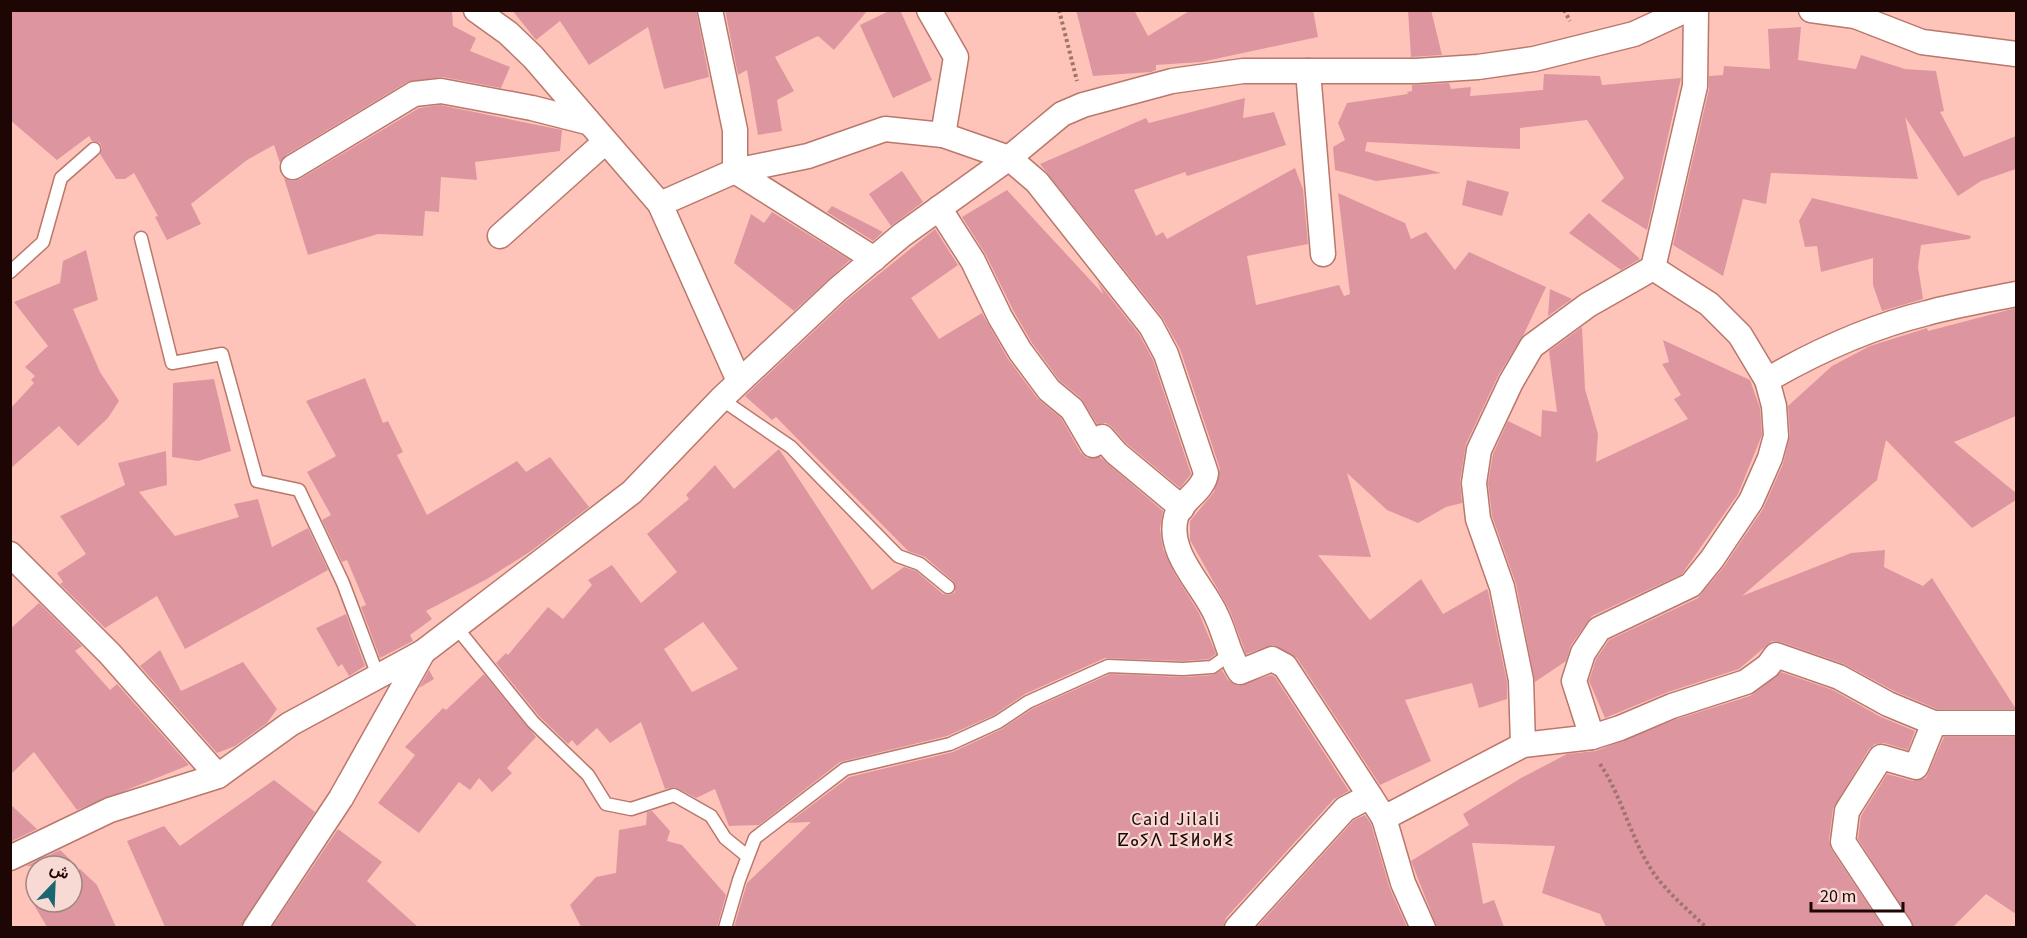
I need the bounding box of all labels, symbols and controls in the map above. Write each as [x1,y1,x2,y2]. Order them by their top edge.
district label: Caid Jilali ⵇⴰⵢⴷ ⵊⵉⵍⴰⵍⵉ [1117,807,1235,853]
north arrow [24,854,84,914]
text: ش [46,857,73,885]
scale bar [1811,875,1902,913]
text: 20 m [1820,884,1856,909]

